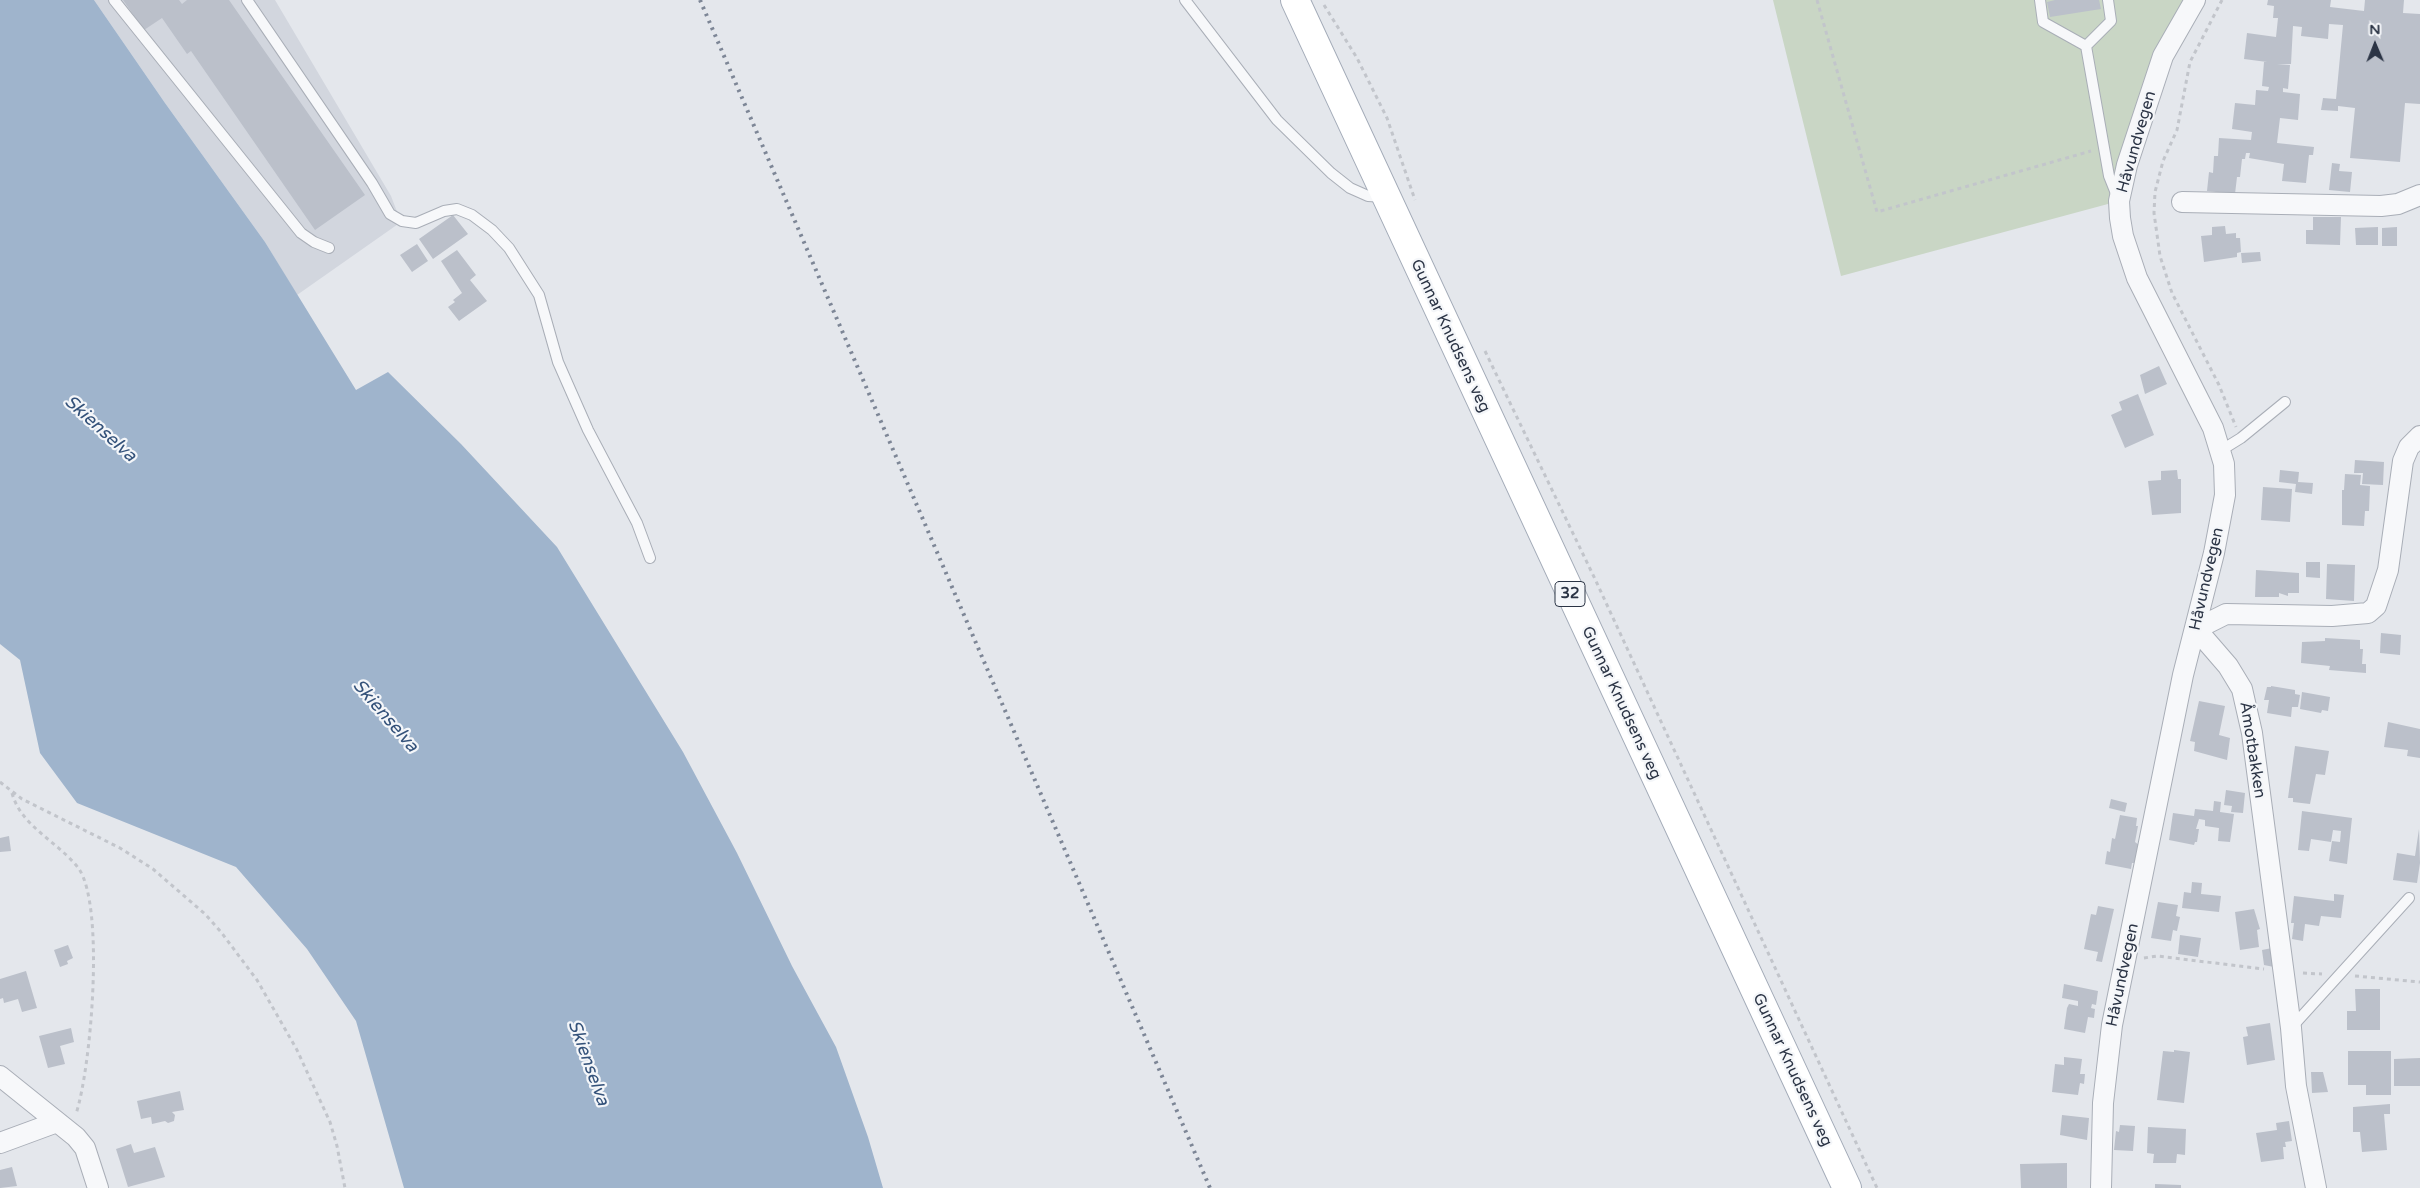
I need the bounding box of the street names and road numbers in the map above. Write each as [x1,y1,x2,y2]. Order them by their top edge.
street label: Håvundvegen [2113,89,2161,195]
street label: Gunnar Knudsens veg [1406,256,1494,416]
street label: Håvundvegen [2186,526,2228,632]
road number: 32 [1555,582,1585,606]
street label: Gunnar Knudsens veg [1577,623,1665,783]
street label: Åmotbakken [2235,700,2269,800]
street label: Håvundvegen [2103,921,2143,1029]
street label: Gunnar Knudsens veg [1748,990,1836,1150]

